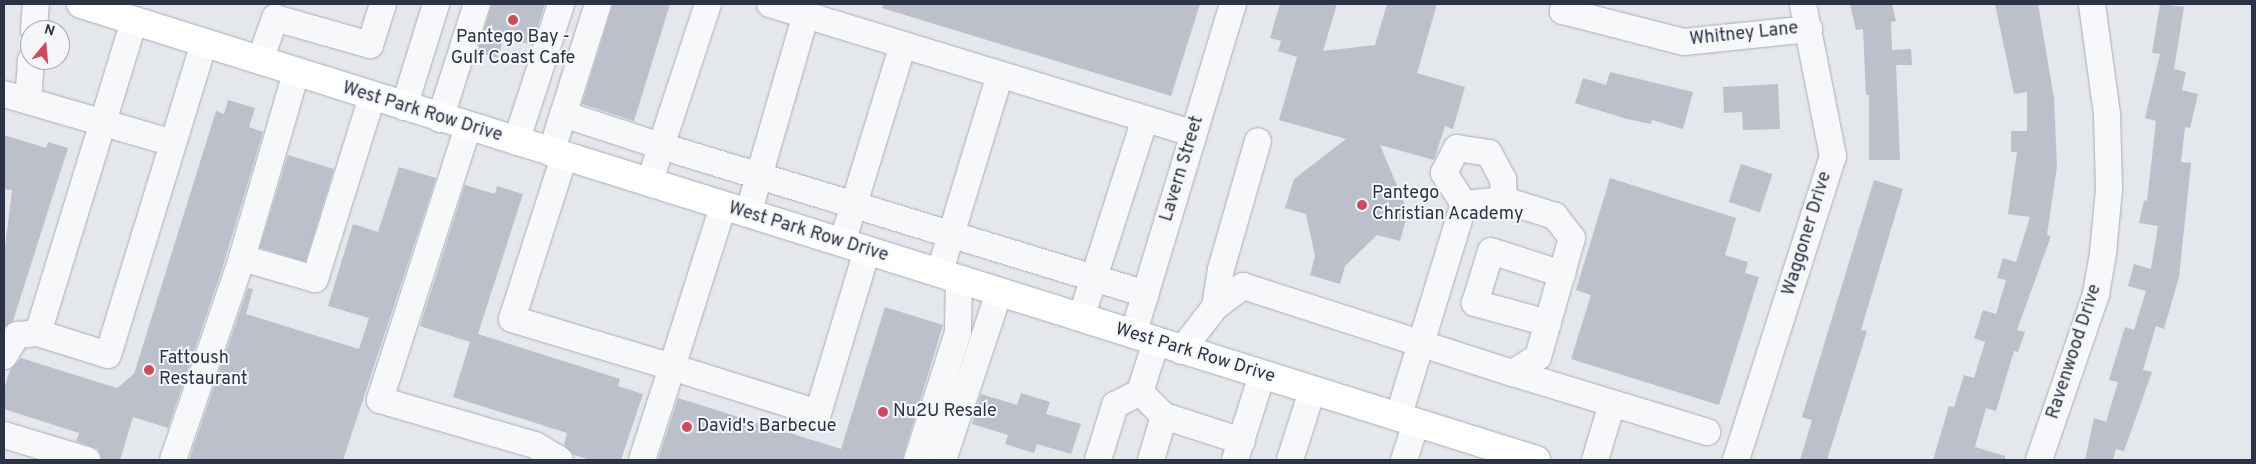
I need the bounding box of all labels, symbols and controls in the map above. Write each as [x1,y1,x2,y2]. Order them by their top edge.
marker: Pantego Bay - Gulf Coast Cafe [507,14,519,26]
street label: Whitney Lane [1689,19,1799,51]
north arrow [20,20,70,70]
text: N [42,22,57,41]
place label: Pantego Bay - Gulf Coast Cafe [451,28,575,70]
street label: West Park Row Drive [339,78,505,148]
street label: Lavern Street [1157,114,1209,224]
street label: Waggoner Drive [1779,169,1837,299]
place label: Pantego Christian Academy [1372,184,1524,226]
street label: West Park Row Drive [725,198,891,268]
marker: Pantego Christian Academy [1356,199,1368,211]
street label: Ravenwood Drive [2043,282,2107,422]
street label: West Park Row Drive [1112,319,1278,389]
place label: Fattoush Restaurant [159,349,248,392]
marker: Fattoush Restaurant [143,364,155,376]
place label: Nu2U Resale [893,401,997,423]
marker: Nu2U Resale [877,406,889,418]
place label: David's Barbecue [697,416,836,438]
marker: David's Barbecue [681,421,693,433]

